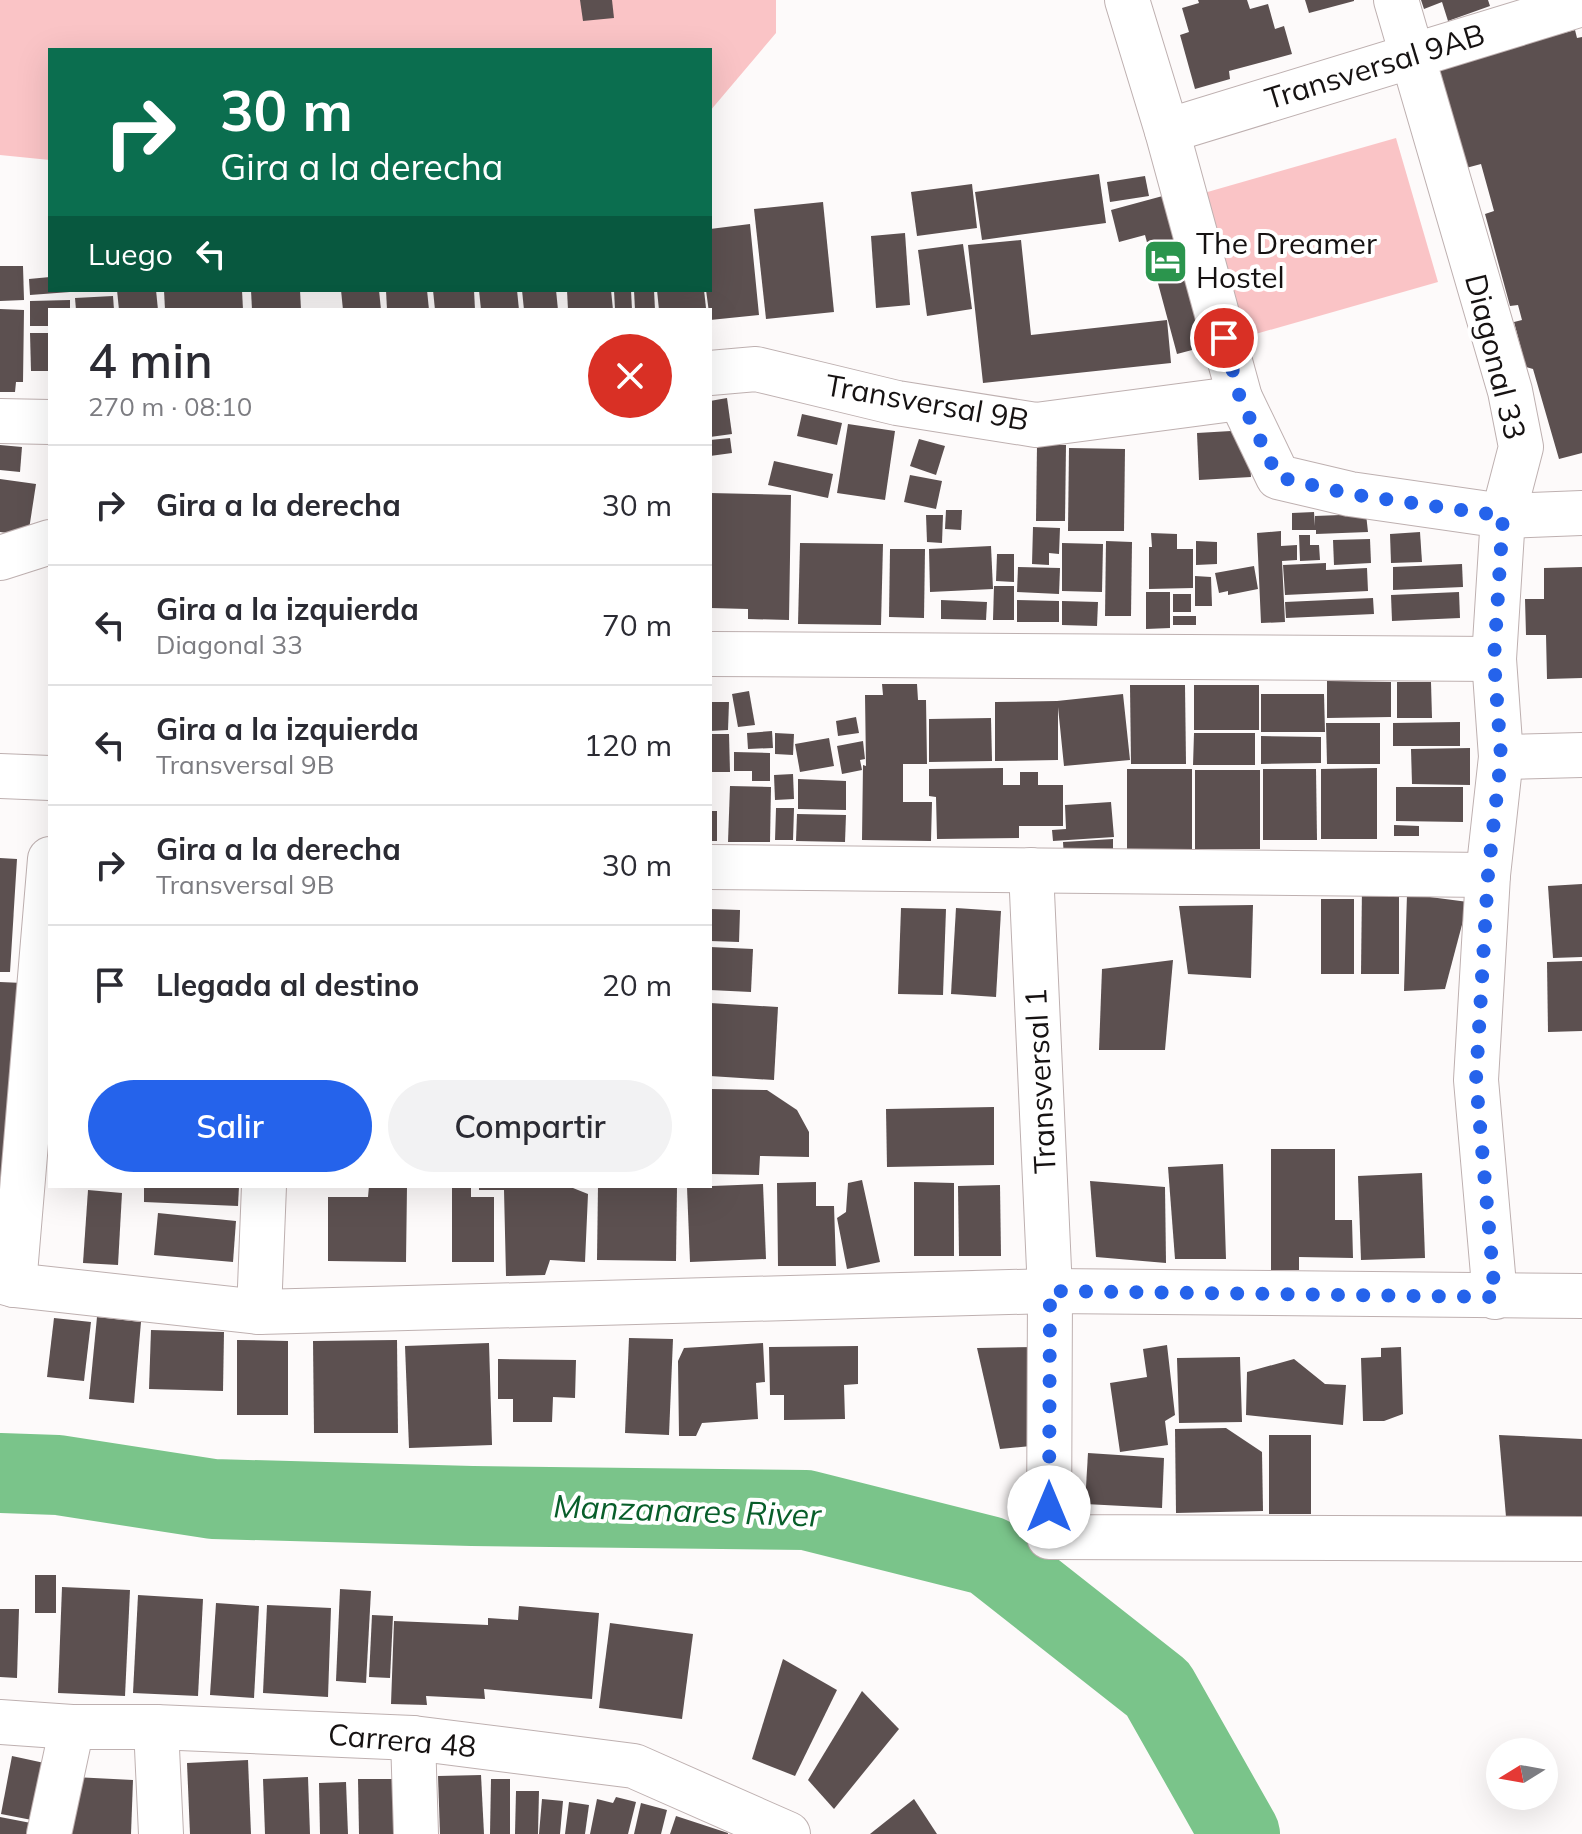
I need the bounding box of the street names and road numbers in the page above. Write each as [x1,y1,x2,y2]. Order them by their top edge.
street label: Transversal 9AB [1260,15,1489,118]
street label: Diagonal 33 [1457,270,1535,444]
street label: Transversal 9B [823,365,1032,439]
street label: Transversal 1 [1016,988,1064,1175]
street label: Carrera 48 [326,1715,478,1765]

